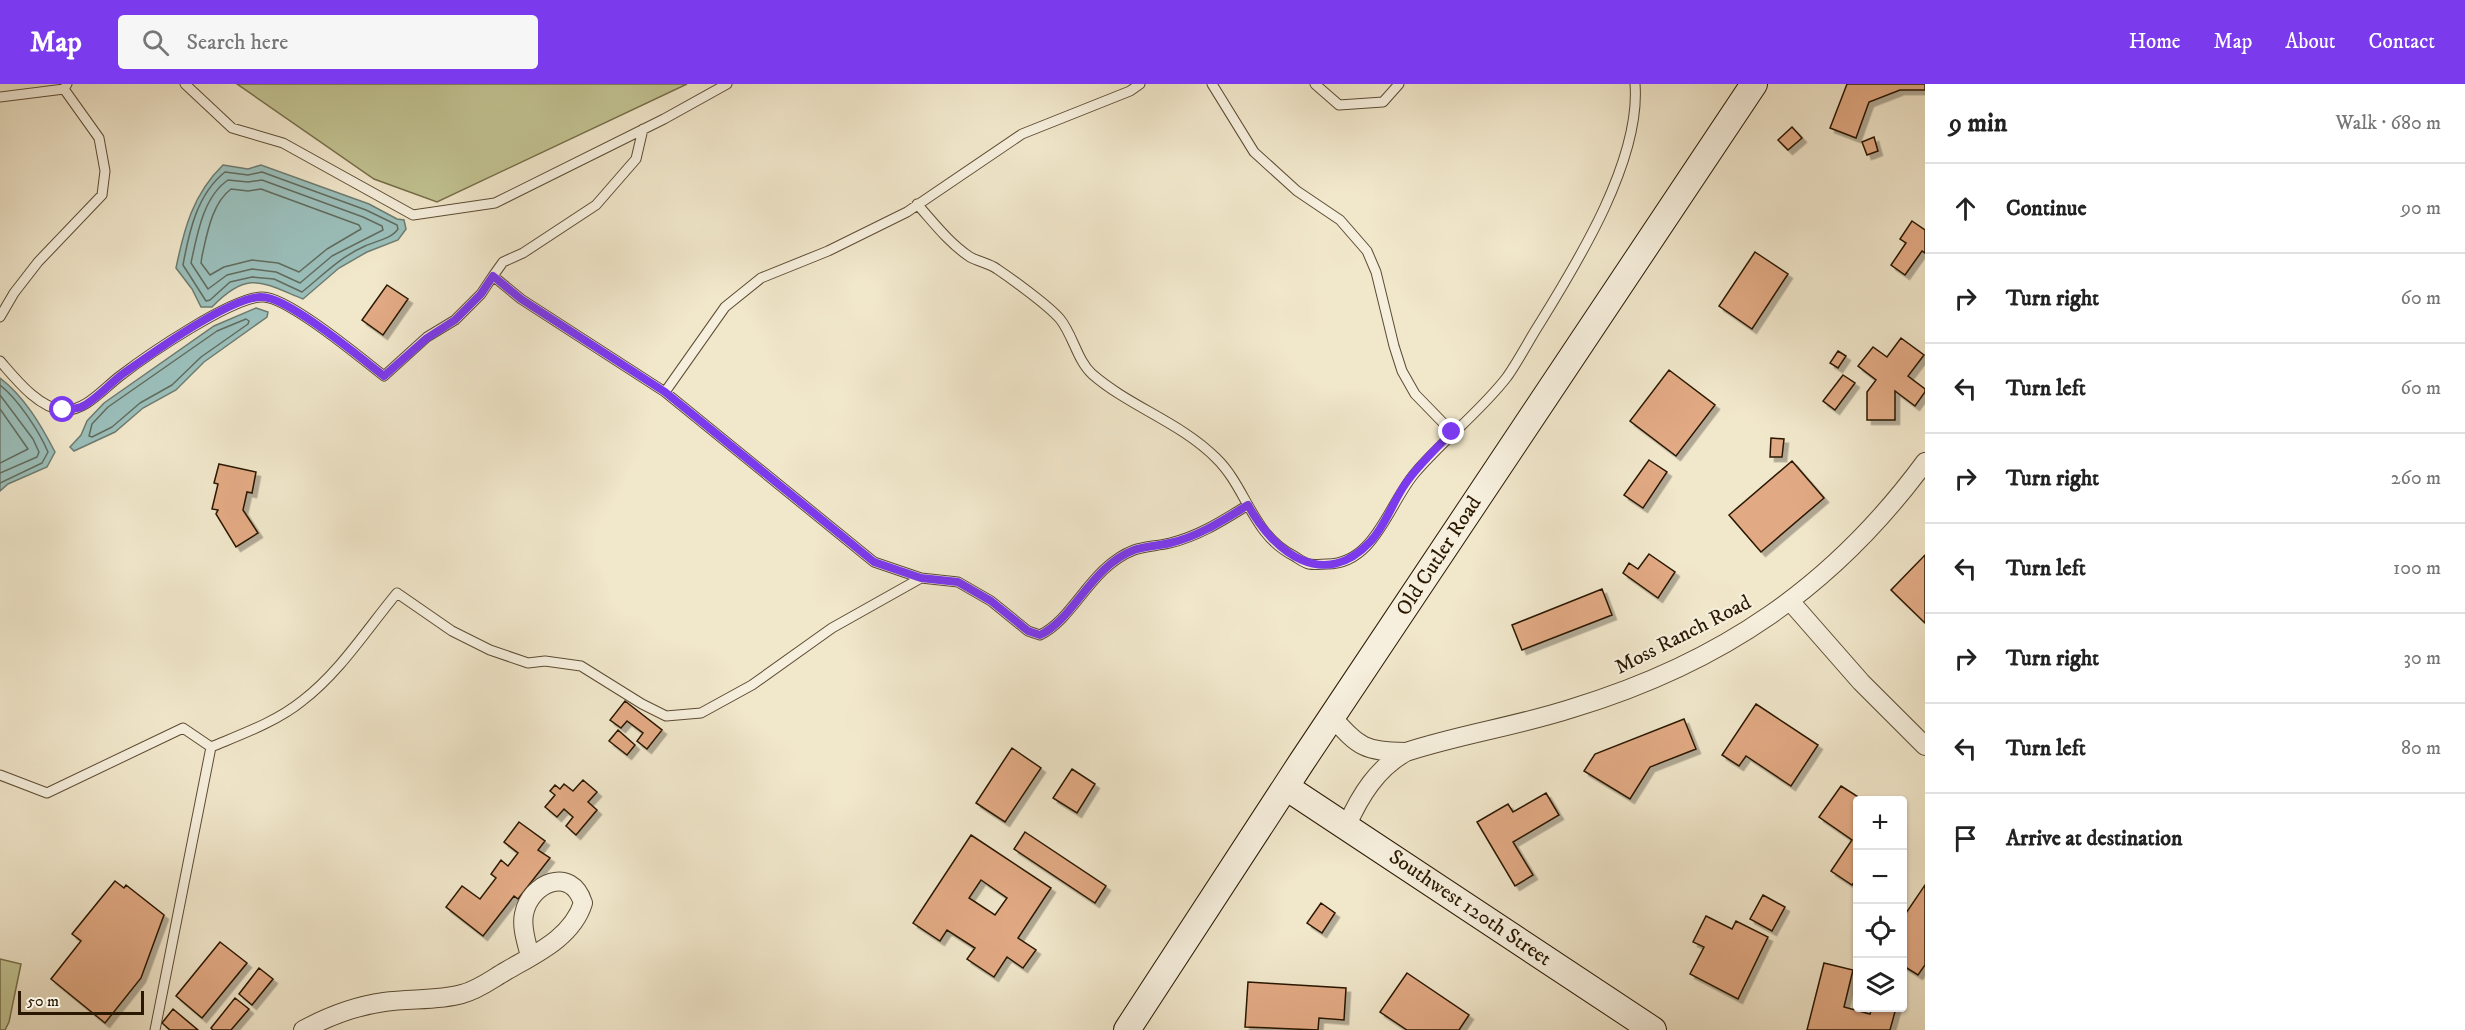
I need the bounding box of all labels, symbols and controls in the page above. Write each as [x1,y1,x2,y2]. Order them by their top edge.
search box [118,15,538,69]
text: Map [30,25,82,60]
icon: search [139,26,172,59]
text: Search here [187,29,288,56]
text: Home [2129,29,2181,55]
text: Map [2214,29,2252,55]
text: About [2285,29,2336,55]
text: Contact [2369,29,2435,55]
text: 9 min [1949,107,2007,140]
text: Walk · 680 m [2336,111,2441,136]
icon: ahead [1949,192,1982,225]
text: Continue [2006,195,2087,222]
text: 90 m [2401,196,2441,221]
icon: right [1949,282,1982,315]
text: Turn right [2006,285,2099,312]
text: 60 m [2401,286,2441,311]
icon: left [1949,372,1982,405]
text: Turn left [2006,375,2086,402]
text: 60 m [2401,376,2441,401]
route start [49,396,75,422]
route end [1438,418,1464,444]
icon: right [1949,462,1982,495]
text: Turn right [2006,465,2099,492]
text: 260 m [2391,466,2441,491]
street label: Old Cutler Road [1391,491,1488,621]
icon: left [1949,552,1982,585]
text: Turn left [2006,555,2086,582]
text: 100 m [2393,556,2441,581]
street label: Moss Ranch Road [1611,589,1756,681]
icon: right [1949,642,1982,675]
text: Turn right [2006,645,2099,672]
text: 30 m [2403,646,2441,671]
icon: left [1949,732,1982,765]
text: Turn left [2006,735,2086,762]
text: 80 m [2401,736,2441,761]
map controls [1853,796,1907,1012]
button: + [1853,796,1907,850]
icon: arrive [1949,822,1982,855]
text: Arrive at destination [2006,825,2183,852]
street label: Southwest 120th Street [1384,844,1556,972]
button: − [1853,850,1907,904]
button: locate [1853,904,1907,958]
button: layers [1853,958,1907,1012]
scale bar [18,988,144,1016]
text: 50 m [27,991,59,1011]

